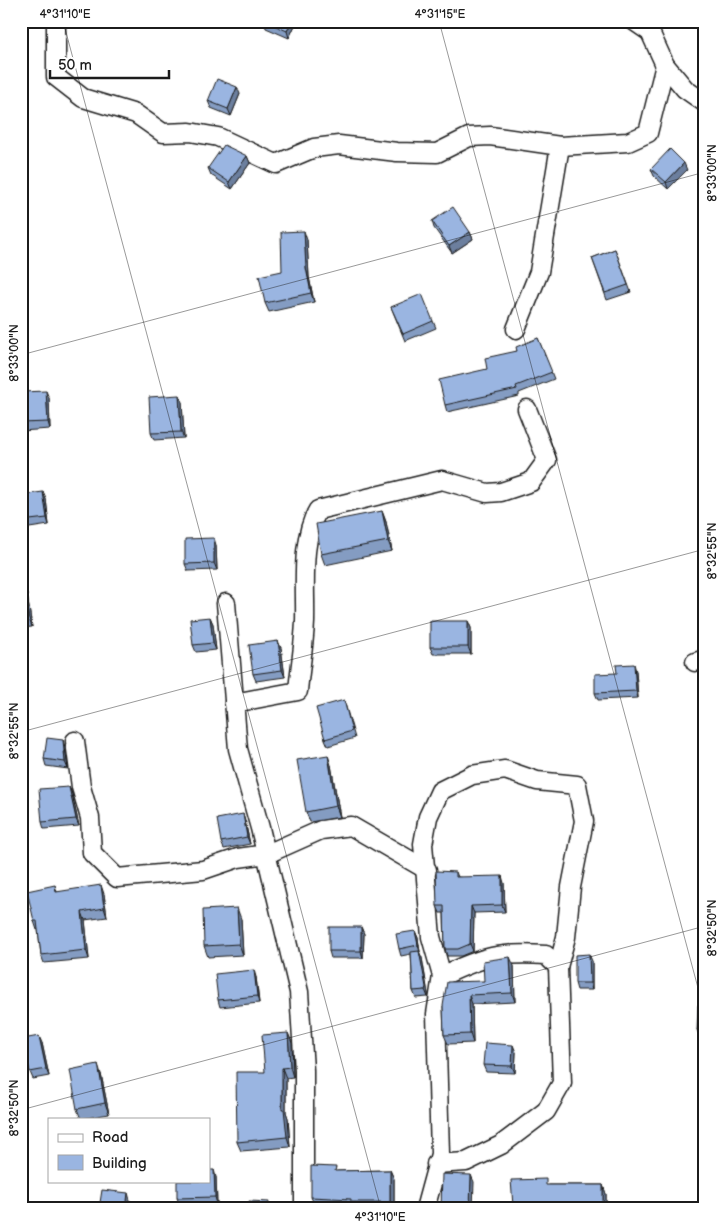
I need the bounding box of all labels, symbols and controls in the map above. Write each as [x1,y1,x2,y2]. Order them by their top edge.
text: 4°31'10"E [39,7,91,22]
text: 4°31'15"E [415,7,466,22]
scale bar [50,48,169,80]
text: 50 m [58,56,92,75]
text: 8°33'00"N [705,144,720,202]
text: 8°33'00"N [7,324,22,382]
text: 8°32'55"N [705,523,720,579]
text: 8°32'55"N [7,703,22,759]
text: 8°32'50"N [705,899,720,957]
text: 8°32'50"N [7,1079,22,1137]
legend [48,1118,210,1182]
text: Road [92,1128,128,1147]
text: Building [92,1154,147,1173]
text: 4°31'10"E [354,1210,406,1225]

